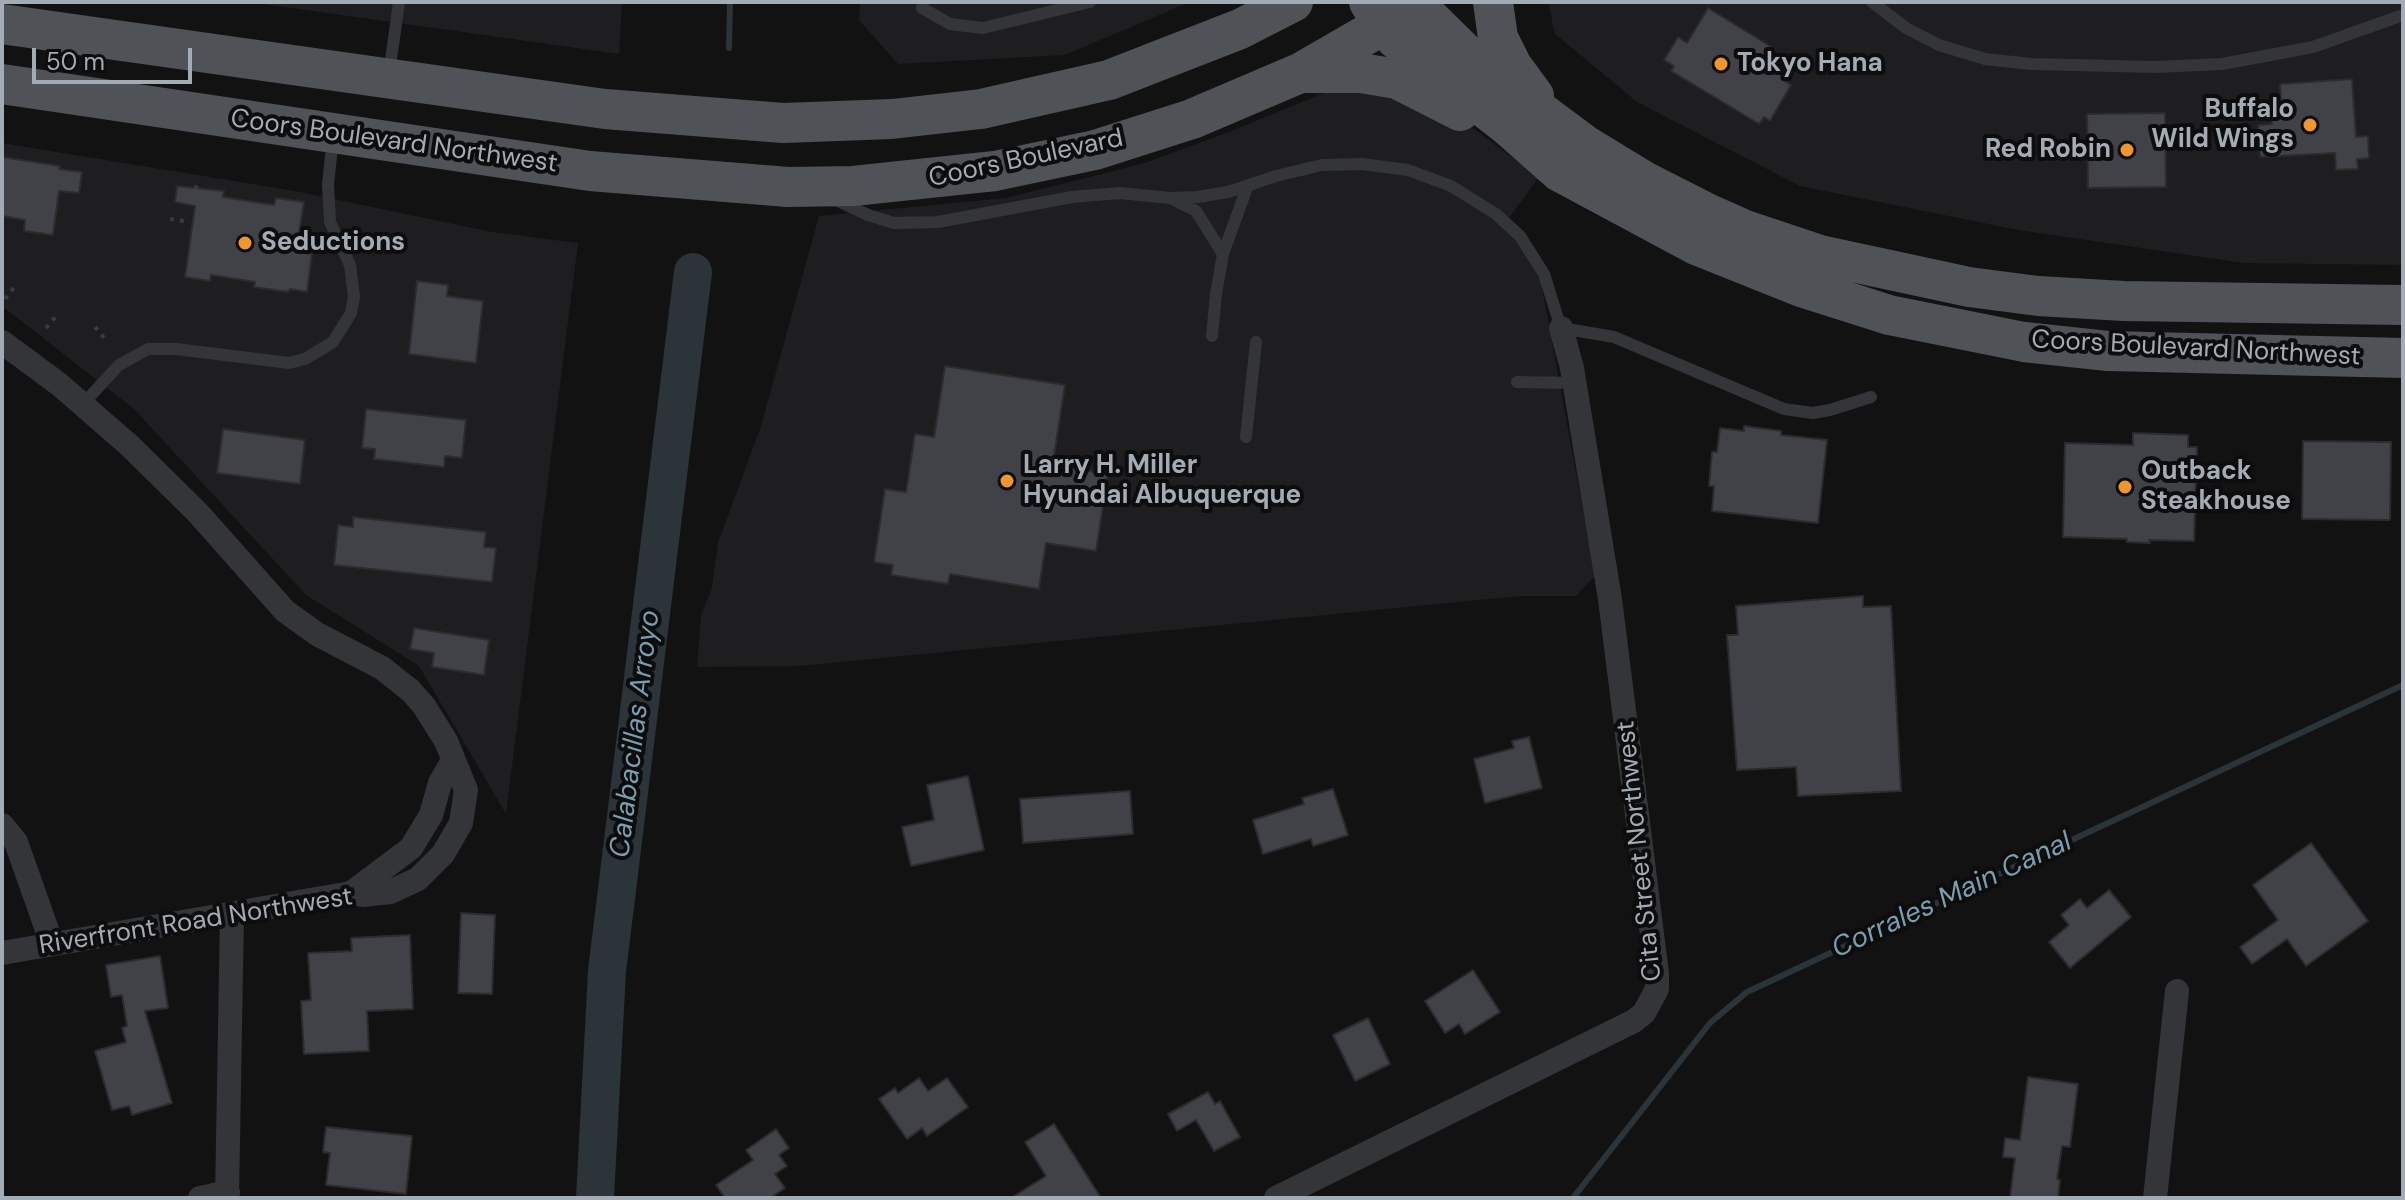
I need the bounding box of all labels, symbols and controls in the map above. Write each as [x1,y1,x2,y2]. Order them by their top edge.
scale bar [36,32,196,82]
text: 50 m [46,46,105,77]
place label: Tokyo Hana [1737,48,1883,80]
marker: Tokyo Hana [1712,55,1730,73]
place label: Buffalo Wild Wings [2151,94,2294,156]
street label: Coors Boulevard Northwest [229,104,559,180]
marker: Buffalo Wild Wings [2301,116,2319,134]
street label: Coors Boulevard [926,123,1126,195]
place label: Red Robin [1985,134,2111,166]
marker: Red Robin [2118,141,2136,159]
place label: Seductions [261,227,405,259]
marker: Seductions [236,234,254,252]
street label: Coors Boulevard Northwest [2031,325,2361,373]
place label: Larry H. Miller Hyundai Albuquerque [1023,450,1301,512]
place label: Outback Steakhouse [2141,456,2291,518]
marker: Larry H. Miller Hyundai Albuquerque [998,472,1016,490]
marker: Outback Steakhouse [2116,478,2134,496]
water label: Calabacillas Arroyo [604,608,668,860]
street label: Cita Street Northwest [1611,719,1669,983]
water label: Corrales Main Canal [1827,826,2077,966]
street label: Riverfront Road Northwest [37,882,355,962]

